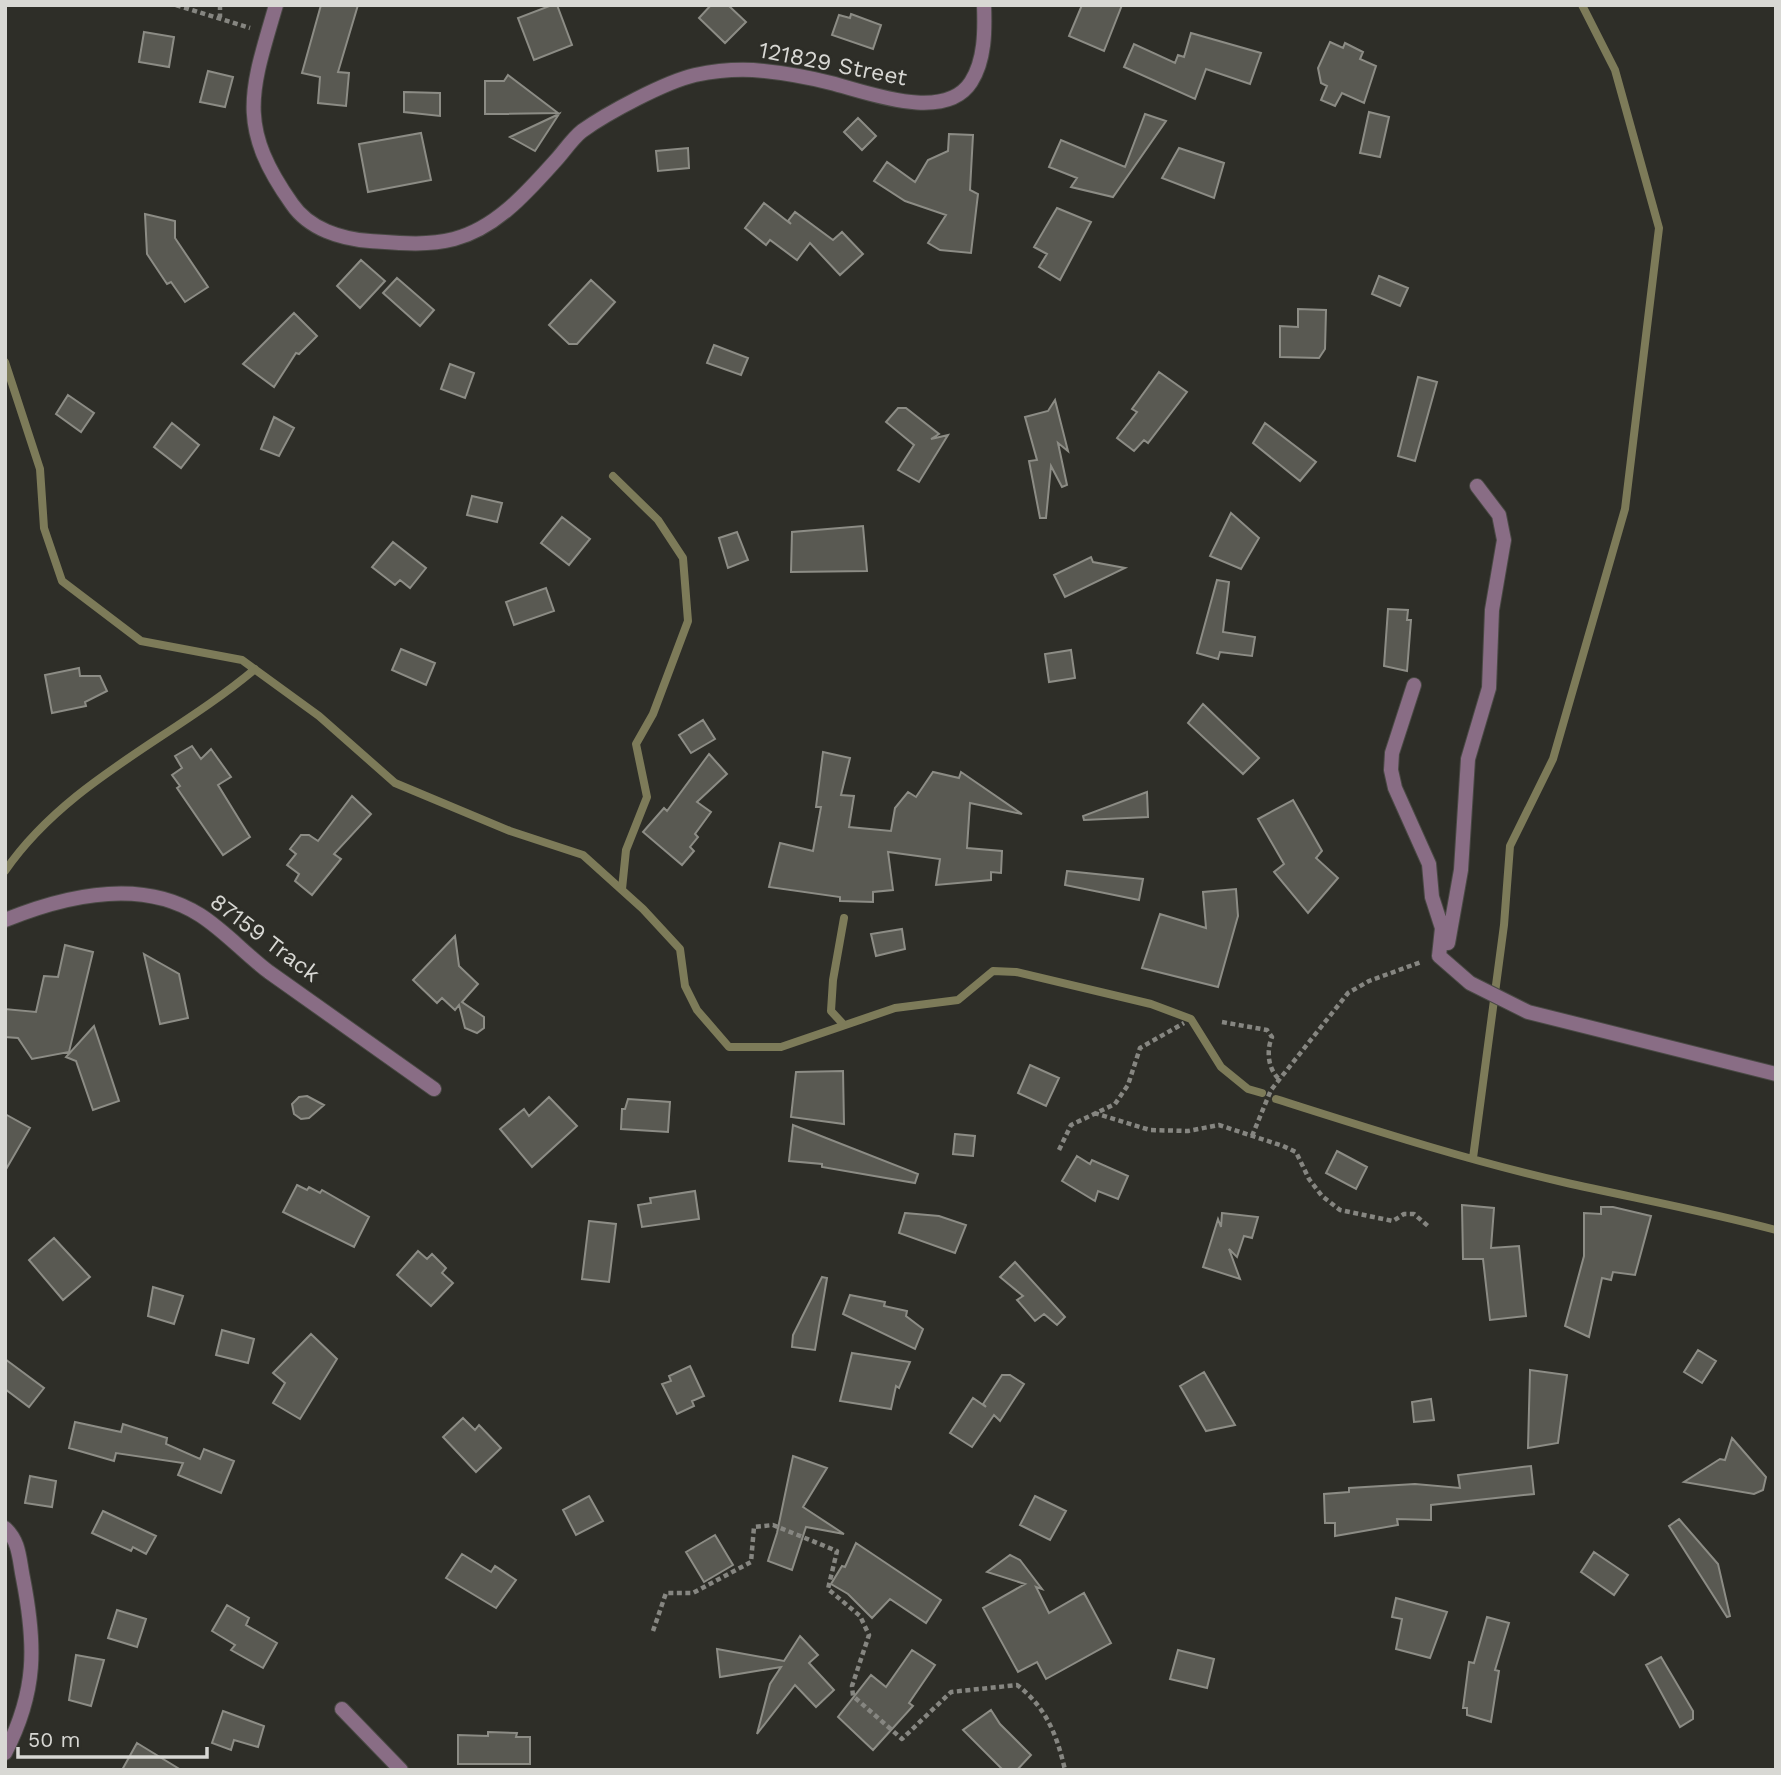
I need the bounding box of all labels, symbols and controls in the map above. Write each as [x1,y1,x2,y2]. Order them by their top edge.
street label: 121829 Street [757,36,910,92]
street label: 87159 Track [205,888,325,988]
scale bar [18,1716,206,1760]
text: 50 m [28,1727,80,1752]

